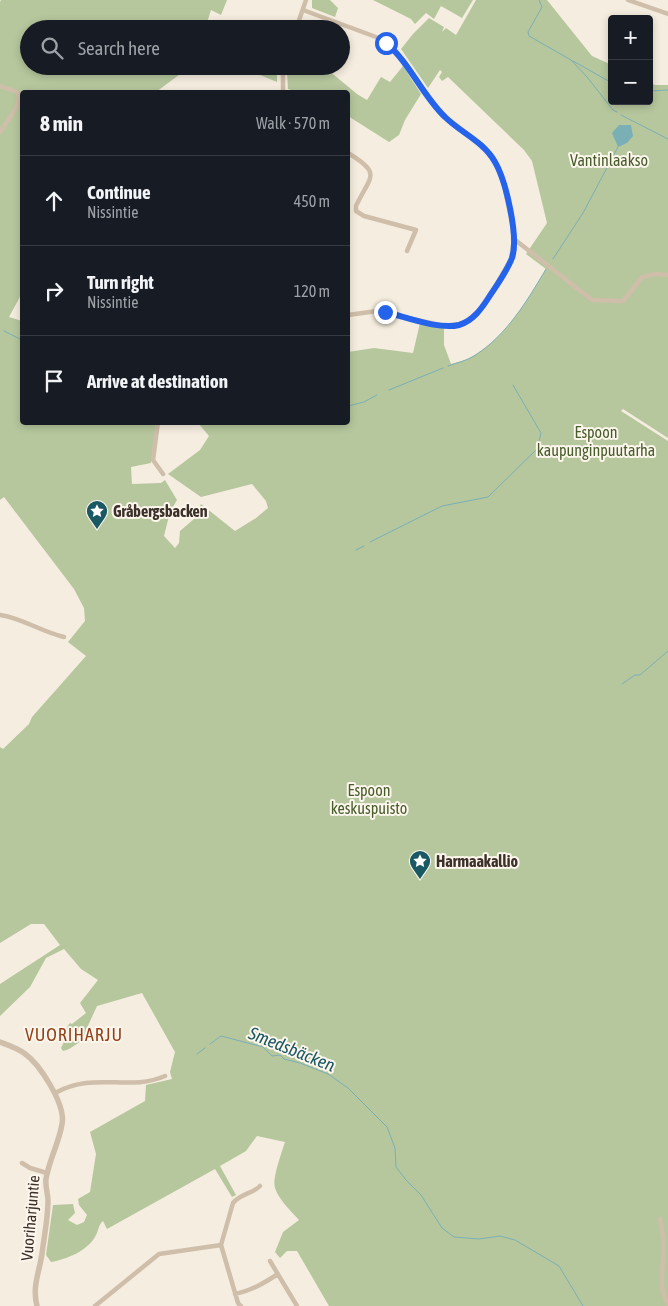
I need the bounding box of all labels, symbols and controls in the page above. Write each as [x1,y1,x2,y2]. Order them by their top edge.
map controls [608,15,653,105]
button: + [608,15,653,60]
search box [20,20,350,75]
route start [375,32,398,55]
icon: search [38,34,66,62]
text: Search here [78,37,160,59]
button: − [608,60,653,105]
text: 8 min [40,111,83,135]
text: Walk · 570 m [256,114,330,132]
park label: Vantinlaakso [570,151,648,169]
text: Continue [87,181,151,203]
icon: ahead [40,187,68,215]
text: 450 m [294,192,330,210]
text: Nissintie [87,203,138,221]
text: Turn right [87,271,154,293]
icon: right [40,277,68,305]
text: 120 m [294,282,330,300]
text: Nissintie [87,293,138,311]
route end [374,301,397,324]
icon: arrive [40,367,68,395]
text: Arrive at destination [87,370,228,392]
park label: Espoon kaupunginpuutarha [537,423,655,460]
place icon: Gråbergsbacken [85,499,109,530]
place label: Gråbergsbacken [113,502,208,520]
park label: Espoon keskuspuisto [331,781,407,818]
place icon: Harmaakallio [408,849,432,880]
place label: Harmaakallio [436,852,518,870]
water label: Smedsbäcken [245,1022,338,1076]
district label: VUORIHARJU [25,1024,123,1045]
street label: Vuoriharjuntie [17,1174,44,1262]

